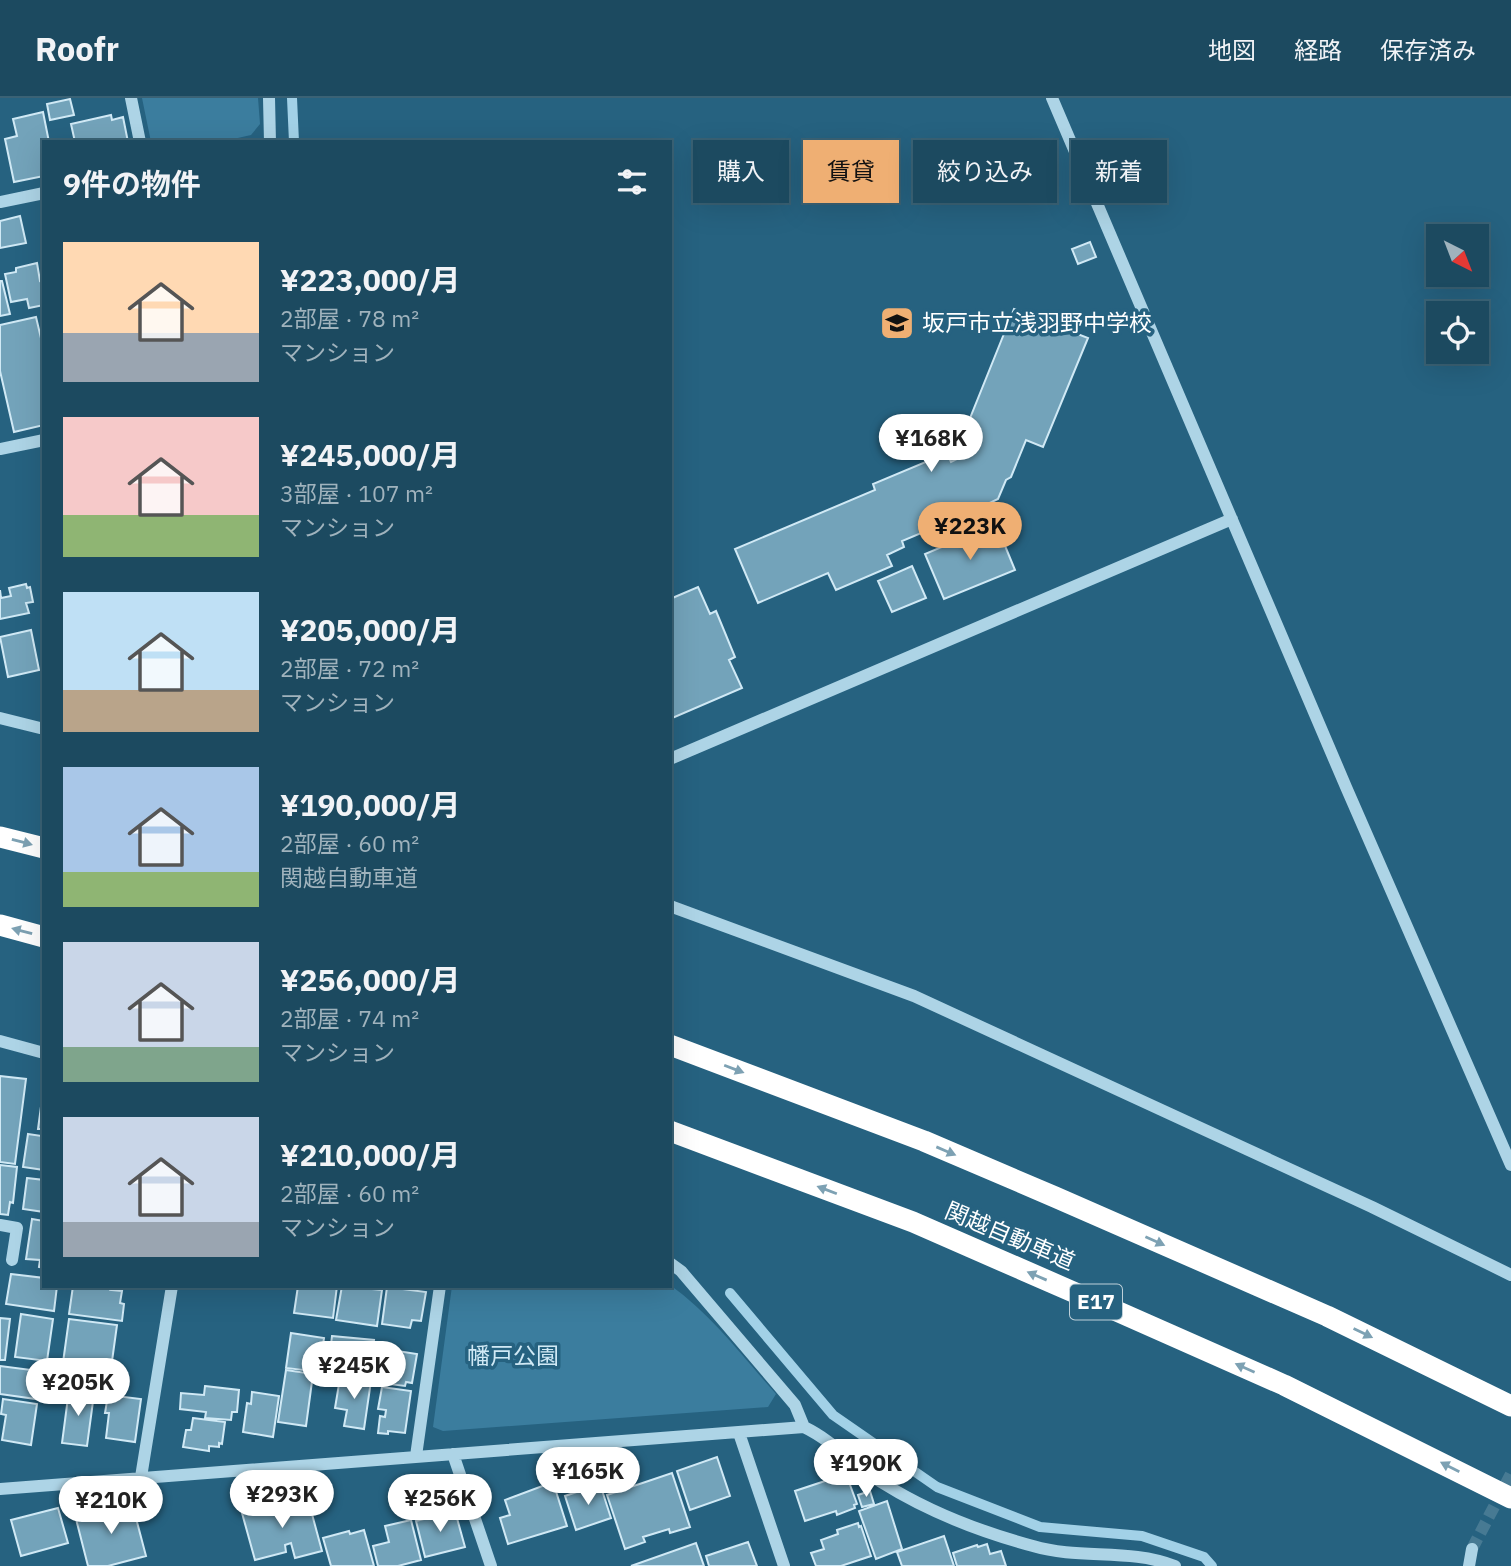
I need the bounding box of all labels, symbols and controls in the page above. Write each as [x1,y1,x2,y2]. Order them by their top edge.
text: Roofr [35,27,119,70]
text: 地図 [1208,34,1256,66]
text: 経路 [1294,34,1342,66]
text: 保存済み [1380,34,1476,66]
chip: 購入 [693,140,789,203]
chip: 賃貸 [803,140,899,203]
chip: 絞り込み [913,140,1057,203]
chip: 新着 [1071,140,1167,203]
icon: filters [613,163,651,201]
text: 9件の物件 [63,164,201,203]
north arrow [1426,224,1489,287]
map controls [1426,224,1489,364]
text: ¥223,000/月 [280,260,461,299]
icon: home [119,270,203,354]
button: locate [1426,301,1489,364]
text: 2部屋 · 78 m² [280,303,419,333]
school or university icon: 坂戸市立浅羽野中学校 [878,304,916,342]
place label: 坂戸市立浅羽野中学校 [922,307,1152,337]
text: マンション [280,337,395,367]
pin: ¥168K [882,414,980,474]
text: ¥168K [895,422,967,452]
text: ¥245,000/月 [280,435,461,474]
icon: home [119,445,203,529]
text: 3部屋 · 107 m² [280,478,433,508]
pin: ¥223K [921,503,1019,562]
text: ¥223K [934,510,1006,540]
text: マンション [280,512,395,542]
text: ¥205,000/月 [280,610,461,649]
icon: home [119,620,203,704]
text: 2部屋 · 72 m² [280,653,419,683]
text: マンション [280,687,395,717]
text: ¥190,000/月 [280,785,461,824]
icon: home [119,795,203,879]
text: 2部屋 · 60 m² [280,828,419,858]
one-way arrow [11,837,33,848]
text: 関越自動車道 [280,862,418,892]
one-way arrow [11,925,32,935]
text: ¥256,000/月 [280,960,461,999]
icon: home [119,970,203,1054]
text: 2部屋 · 74 m² [280,1003,419,1033]
text: マンション [280,1037,395,1067]
one-way arrow [724,1064,745,1075]
text: ¥210,000/月 [280,1135,461,1174]
icon: home [119,1145,203,1229]
one-way arrow [936,1146,957,1157]
text: 2部屋 · 60 m² [280,1178,419,1208]
one-way arrow [816,1184,837,1195]
street label: 関越自動車道 [941,1194,1080,1276]
text: マンション [280,1212,395,1242]
one-way arrow [1145,1235,1165,1247]
one-way arrow [1027,1270,1047,1282]
road number: E17 [1070,1284,1122,1320]
one-way arrow [1353,1327,1373,1339]
park label: 幡戸公園 [467,1340,559,1370]
pin: ¥245K [305,1342,403,1401]
text: ¥245K [318,1349,390,1379]
pin: ¥205K [29,1358,127,1418]
one-way arrow [1235,1362,1256,1373]
text: ¥205K [42,1366,114,1396]
pin: ¥190K [817,1440,915,1499]
text: ¥190K [830,1447,902,1477]
pin: ¥165K [539,1448,637,1507]
text: ¥165K [552,1455,624,1485]
one-way arrow [1440,1462,1460,1473]
pin: ¥293K [233,1470,331,1530]
pin: ¥256K [391,1474,489,1534]
pin: ¥210K [62,1476,160,1536]
text: ¥293K [246,1478,318,1508]
text: ¥256K [404,1482,476,1512]
text: ¥210K [75,1484,147,1514]

